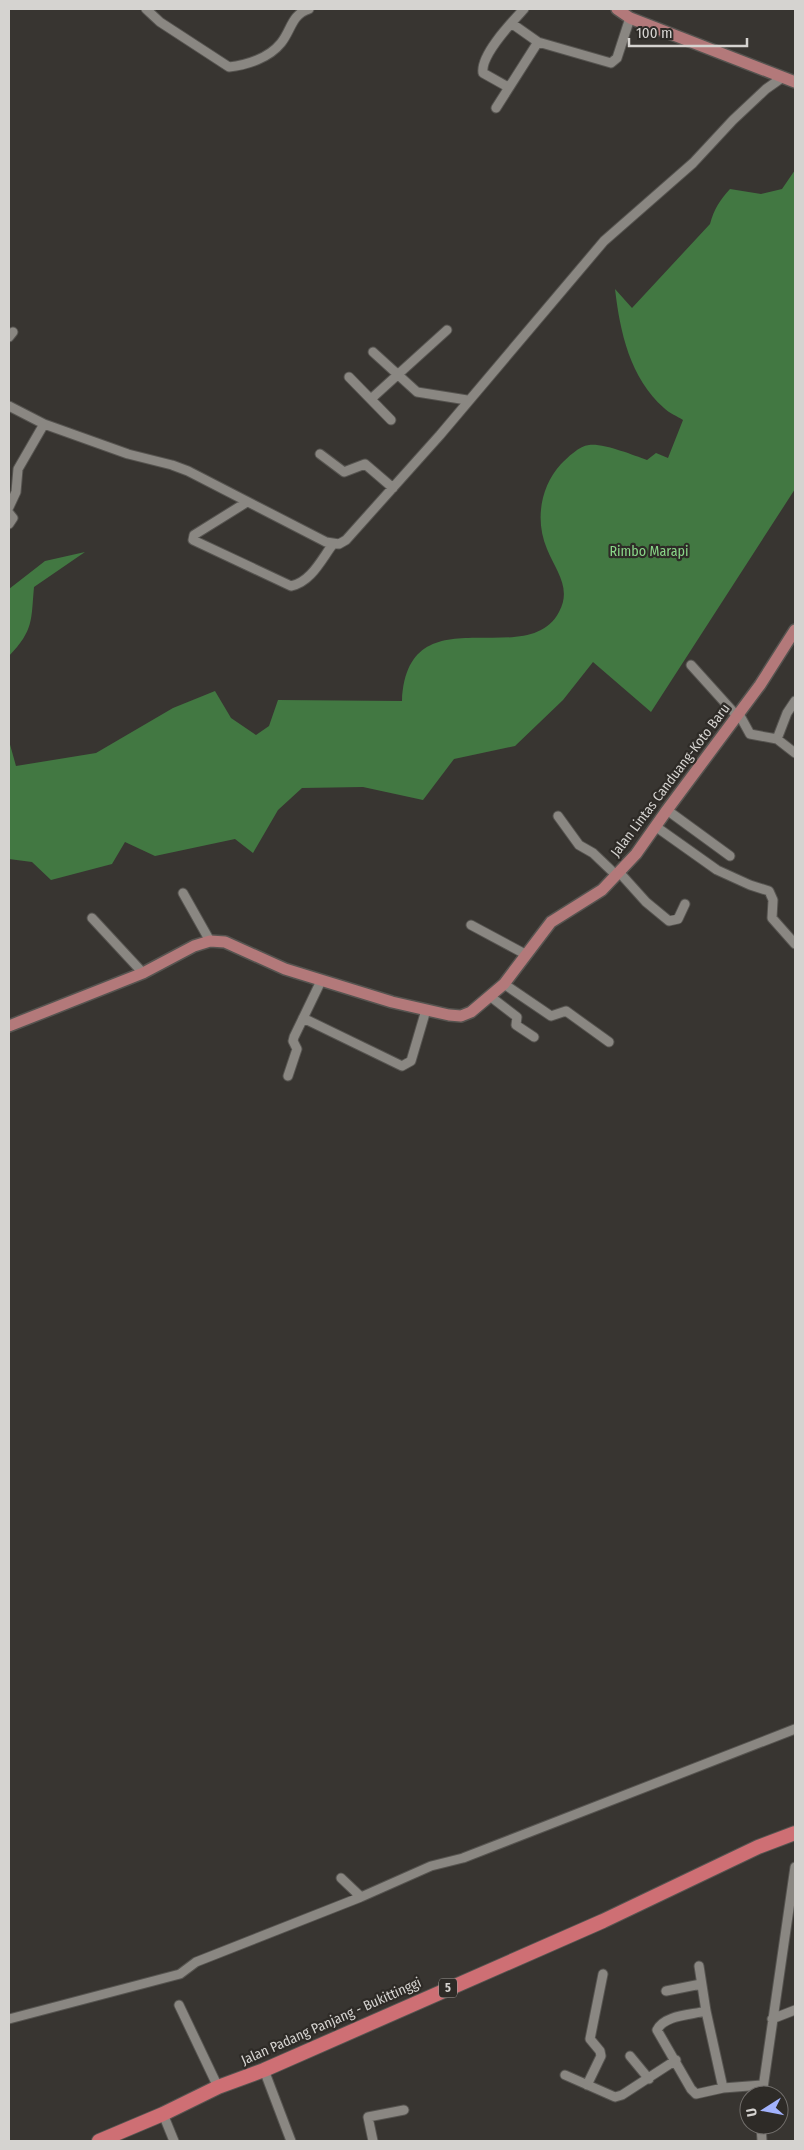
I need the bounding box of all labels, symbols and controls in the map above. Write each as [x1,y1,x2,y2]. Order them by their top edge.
scale bar [629,15,746,47]
text: 100 m [636,24,673,42]
park label: Rimbo Marapi [609,543,689,560]
street label: Jalan Lintas Canduang-Koto Baru [607,700,734,860]
street label: Jalan Padang Panjang - Bukittinggi [238,1974,424,2069]
road number: 5 [439,1979,457,1998]
north arrow [739,2085,789,2135]
text: U [743,2107,761,2118]

